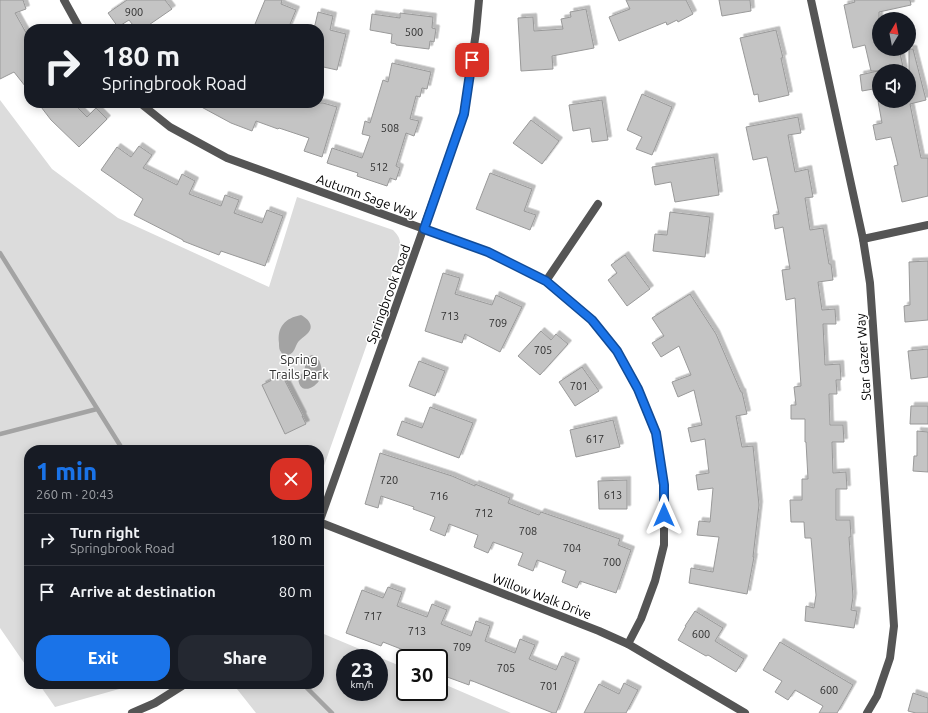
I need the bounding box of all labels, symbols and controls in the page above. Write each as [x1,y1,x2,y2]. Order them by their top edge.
house number: 900 [125,6,143,18]
north arrow [872,12,916,56]
map controls [872,12,916,108]
house number: 500 [405,26,423,38]
icon: right [36,40,88,92]
text: 180 m [102,40,180,71]
pin [455,43,489,77]
icon: arrive [461,49,483,71]
button: sound [872,64,916,108]
text: Springbrook Road [102,73,247,93]
house number: 508 [381,122,399,134]
house number: 512 [370,161,388,173]
street label: Autumn Sage Way [315,171,419,221]
street label: Springbrook Road [364,242,412,346]
house number: 713 [441,310,459,322]
street label: Star Gazer Way [853,313,873,401]
house number: 709 [489,317,507,329]
house number: 705 [534,344,552,356]
park label: Spring Trails Park [269,352,329,381]
house number: 701 [570,380,588,392]
house number: 617 [586,433,604,445]
text: 1 min [36,458,97,485]
button: close [270,458,312,500]
house number: 720 [380,474,398,486]
text: 260 m · 20:43 [36,487,114,501]
house number: 613 [604,489,622,501]
house number: 716 [430,490,448,502]
position arrow [643,494,685,536]
house number: 712 [475,507,493,519]
text: Turn right [70,524,140,541]
house number: 708 [519,525,537,537]
icon: right [36,529,58,551]
text: 180 m [270,531,312,548]
text: Springbrook Road [70,541,175,555]
house number: 704 [563,542,581,554]
house number: 700 [603,556,621,568]
street label: Willow Walk Drive [490,571,594,621]
icon: arrive [36,581,58,603]
text: Arrive at destination [70,583,216,600]
text: 80 m [279,583,312,600]
house number: 717 [364,610,382,622]
house number: 713 [408,625,426,637]
house number: 600 [692,628,710,640]
button: Exit [36,635,170,681]
button: Share [178,635,312,681]
house number: 709 [453,641,471,653]
speed limit sign: 30 [396,649,448,701]
text: 23 [351,658,373,681]
house number: 705 [497,662,515,674]
text: km/h [350,679,374,690]
house number: 701 [540,680,558,692]
house number: 600 [820,684,838,696]

